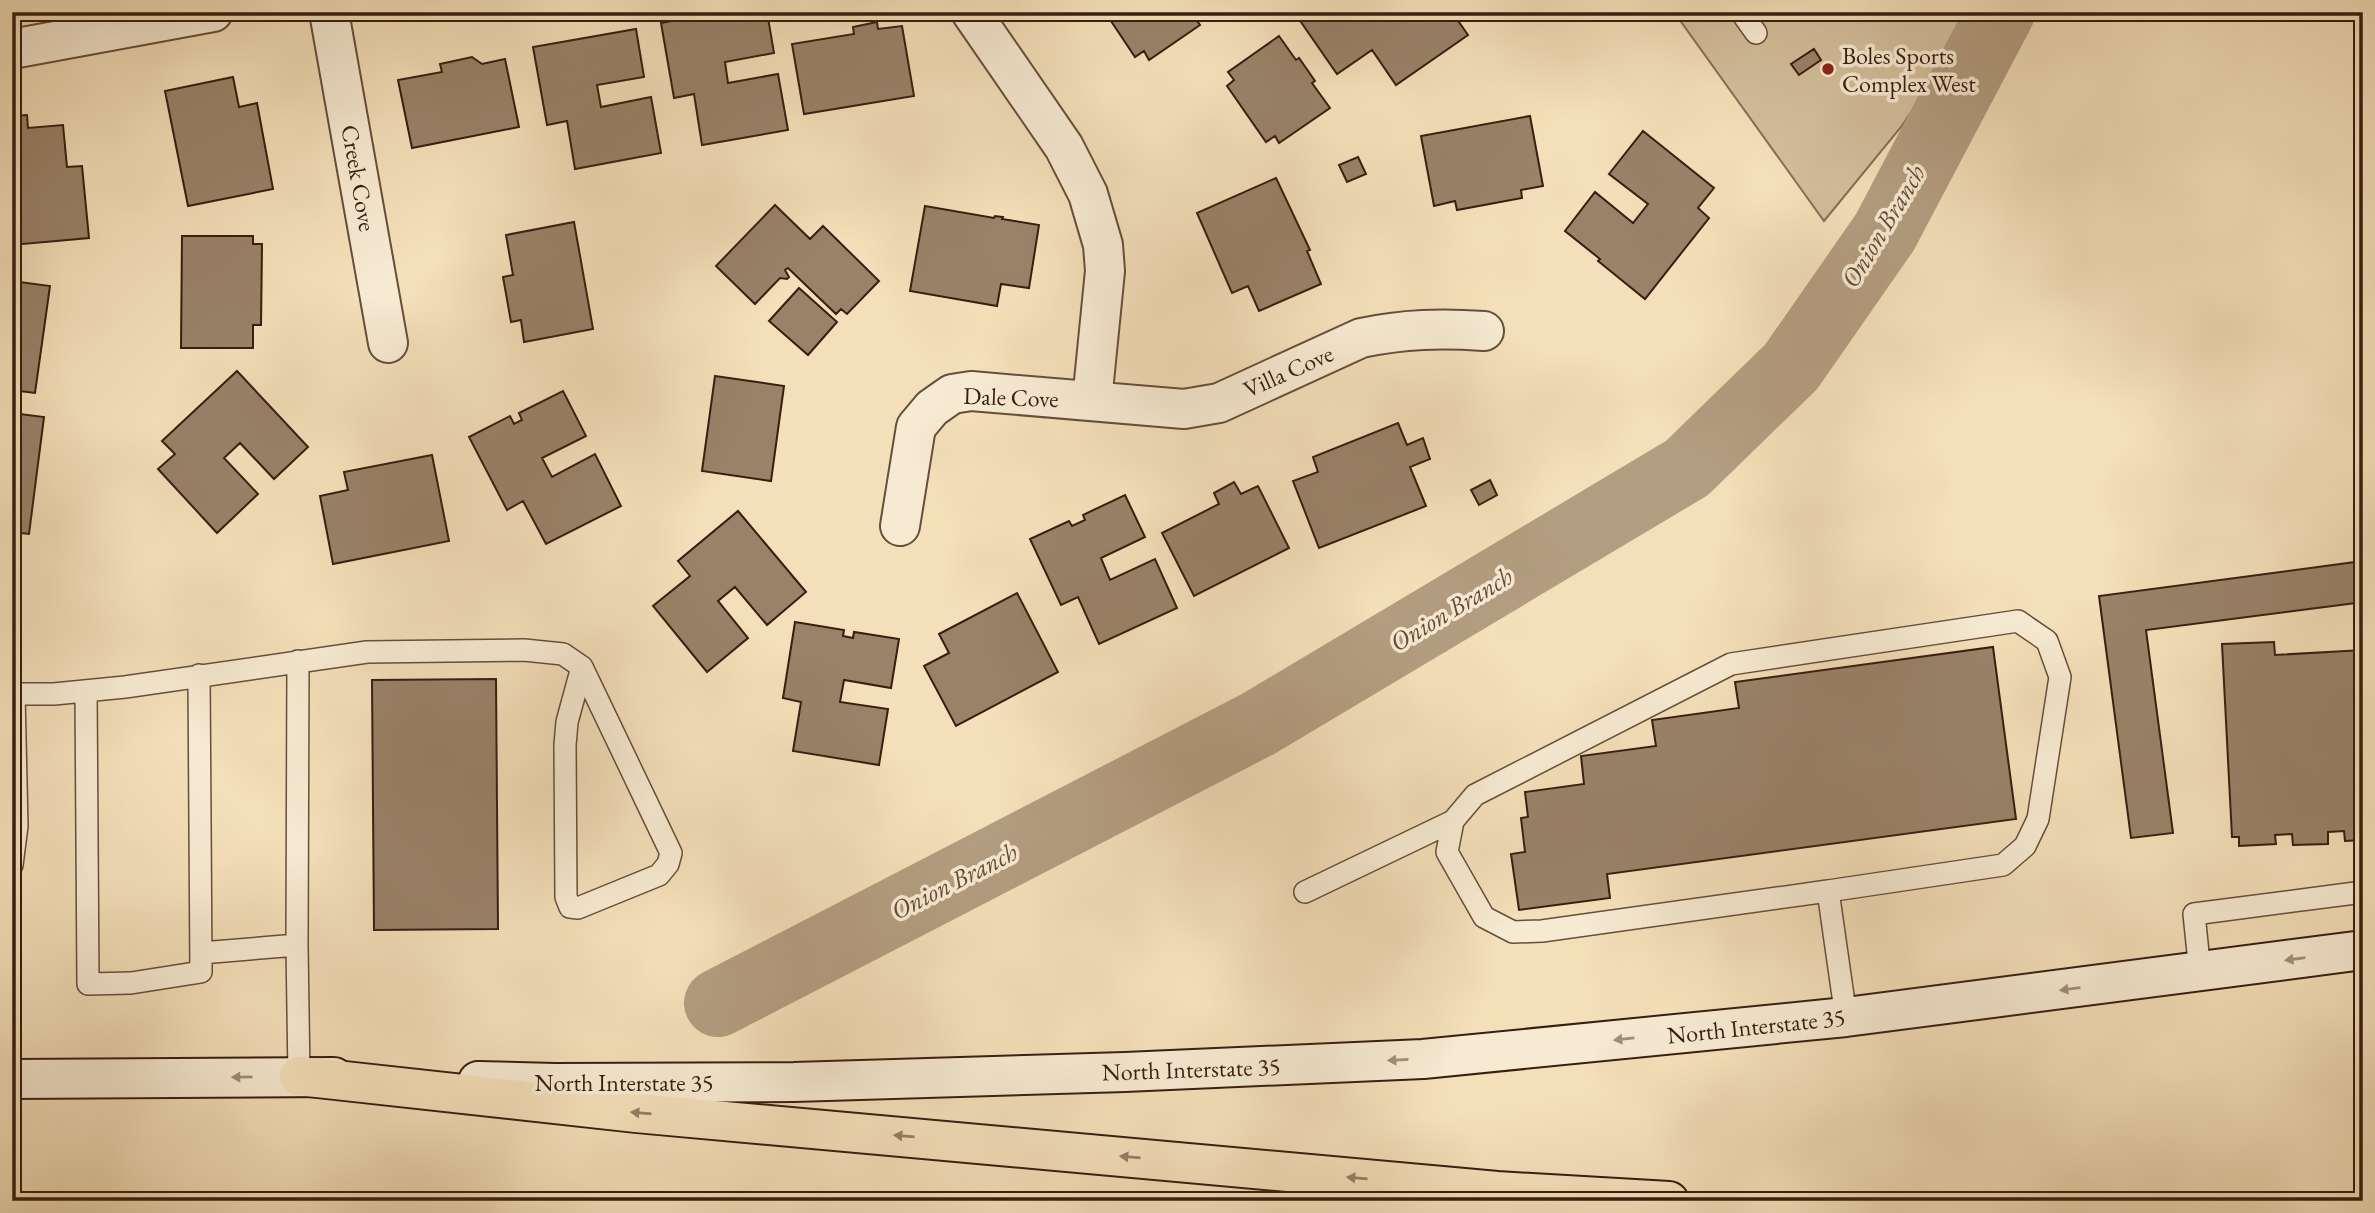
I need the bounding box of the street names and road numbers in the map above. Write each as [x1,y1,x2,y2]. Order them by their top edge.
street label: Creek Cove [334,122,384,234]
street label: Villa Cove [1238,337,1338,405]
street label: Dale Cove [963,380,1059,414]
street label: North Interstate 35 [1665,1001,1847,1051]
street label: North Interstate 35 [1101,1050,1281,1088]
street label: North Interstate 35 [535,1067,713,1098]

